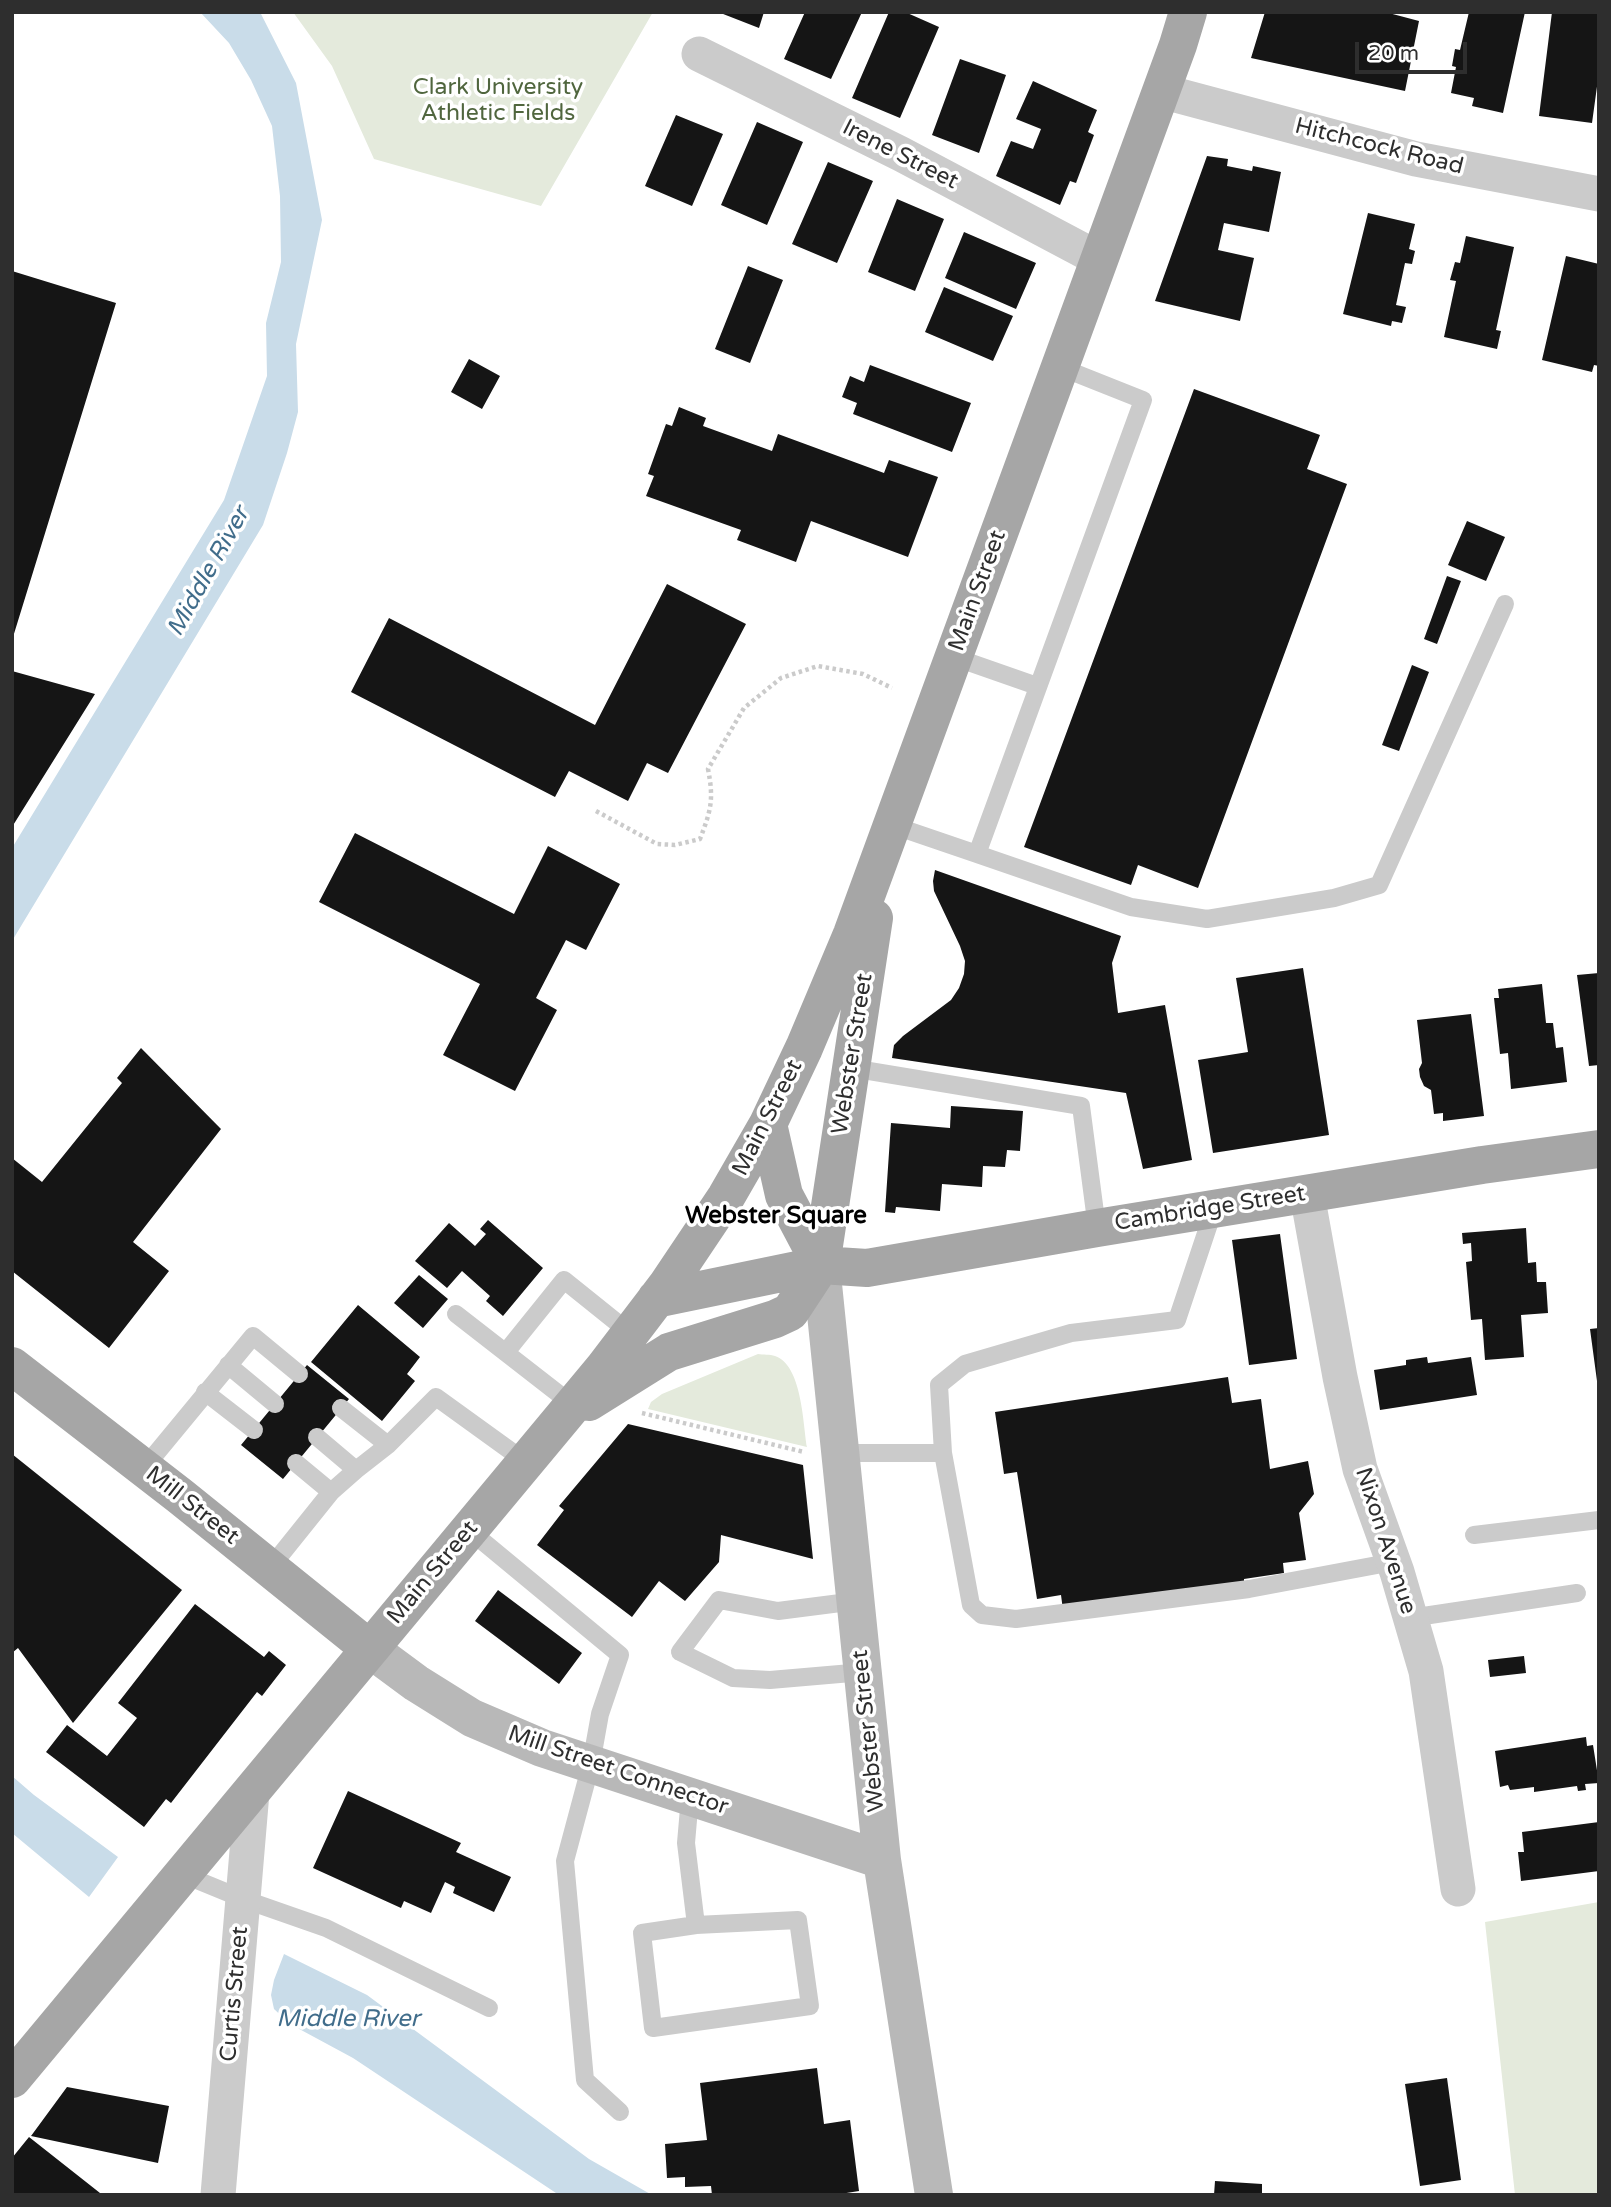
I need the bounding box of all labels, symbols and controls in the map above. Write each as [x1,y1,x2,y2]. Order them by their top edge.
scale bar [1359,28,1471,72]
text: 20 m [1368,41,1419,66]
park label: Clark University Athletic Fields [413,74,583,128]
street label: Hitchcock Road [1292,113,1466,181]
street label: Irene Street [837,114,963,196]
water label: Middle River [162,502,256,642]
street label: Main Street [943,527,1013,655]
street label: Webster Street [827,971,879,1137]
street label: Main Street [727,1055,809,1181]
street label: Cambridge Street [1113,1180,1307,1238]
district label: Webster Square [685,1203,867,1231]
street label: Mill Street [140,1461,244,1551]
street label: Nixon Avenue [1348,1464,1422,1618]
street label: Main Street [382,1516,484,1630]
street label: Webster Street [847,1649,891,1813]
street label: Mill Street Connector [504,1720,732,1822]
street label: Curtis Street [215,1925,255,2063]
water label: Middle River [276,2006,420,2034]

